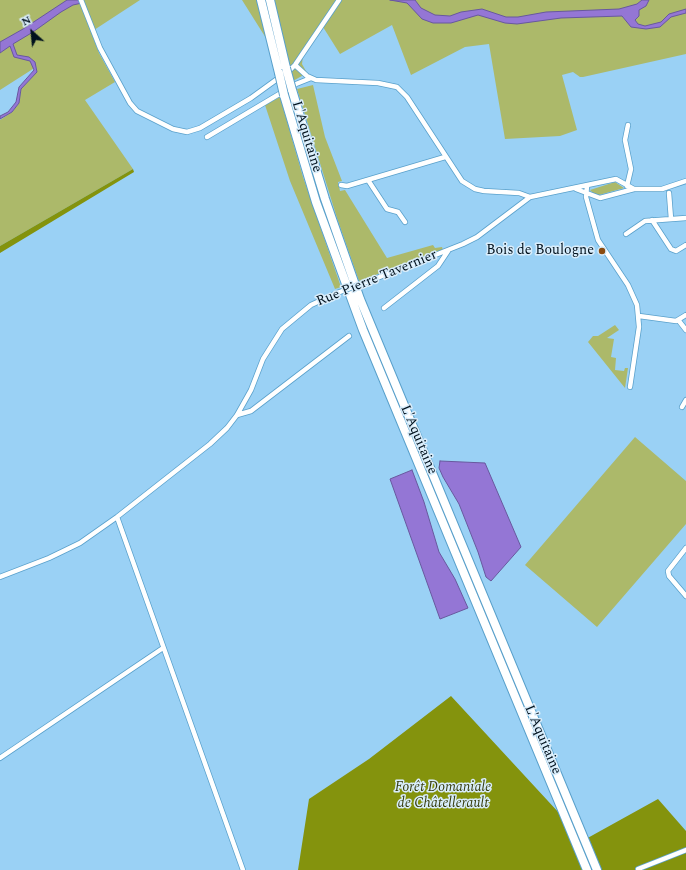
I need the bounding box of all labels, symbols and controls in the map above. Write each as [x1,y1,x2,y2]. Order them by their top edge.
text: N [18,11,34,30]
north arrow [12,12,52,52]
street label: L'Aquitaine [287,99,325,175]
place label: Bois de Boulogne [486,243,594,259]
marker: Bois de Boulogne [597,246,607,256]
street label: Rue Pierre Tavernier [314,247,440,311]
street label: L'Aquitaine [396,403,440,477]
street label: L'Aquitaine [520,703,564,777]
park label: Forêt Domaniale de Châtellerault [395,780,491,812]

